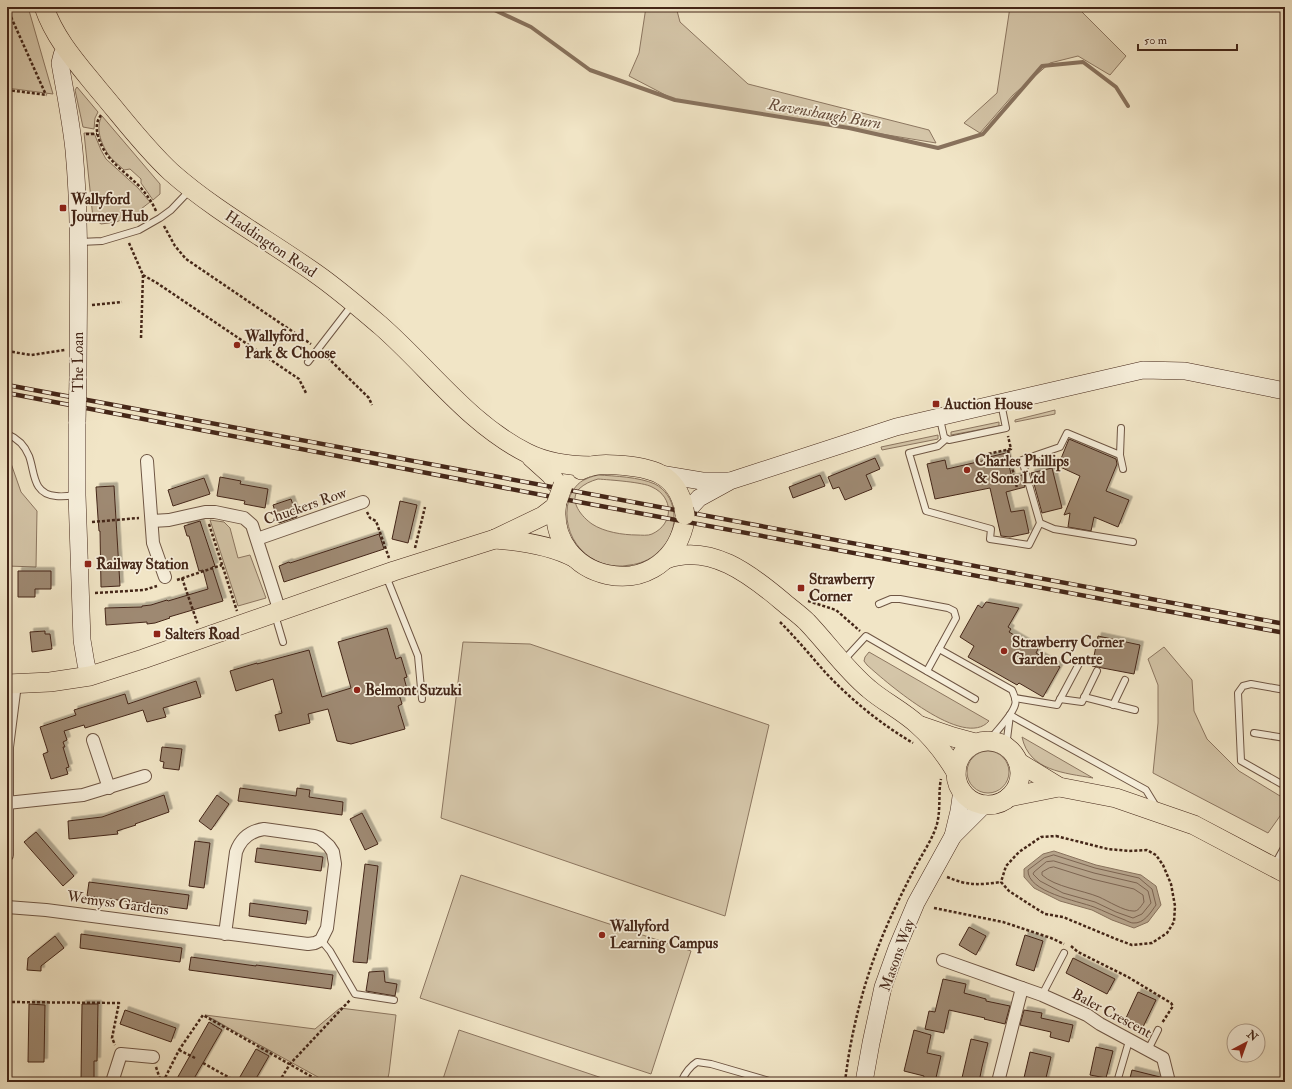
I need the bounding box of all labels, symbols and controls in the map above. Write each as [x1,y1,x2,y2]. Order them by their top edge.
scale bar [1138,26,1237,52]
text: 50 m [1144,33,1168,48]
water label: Ravenshaugh Burn [766,94,883,134]
place label: Wallyford Journey Hub [70,190,149,227]
marker: Wallyford Journey Hub [58,203,68,213]
street label: Haddington Road [221,207,321,282]
place label: Wallyford Park & Choose [244,327,337,363]
street label: The Loan [69,331,88,392]
marker: Wallyford Park & Choose [232,340,242,350]
place label: Auction House [943,395,1033,414]
marker: Auction House [931,399,941,409]
place label: Charles Phillips & Sons Ltd [975,452,1069,488]
marker: Charles Phillips & Sons Ltd [962,465,972,475]
street label: Chuckers Row [261,483,350,530]
place label: Railway Station [96,555,189,575]
marker: Railway Station [83,559,93,569]
place label: Strawberry Corner [809,570,876,606]
marker: Strawberry Corner [796,583,806,593]
place label: Salters Road [165,625,240,644]
marker: Salters Road [152,629,162,639]
place label: Strawberry Corner Garden Centre [1012,633,1124,669]
marker: Strawberry Corner Garden Centre [999,646,1009,656]
place label: Belmont Suzuki [365,681,462,700]
marker: Belmont Suzuki [352,685,362,695]
street label: Wemyss Gardens [65,887,170,920]
street label: Masons Way [876,916,919,994]
place label: Wallyford Learning Campus [609,917,718,954]
marker: Wallyford Learning Campus [597,930,607,940]
street label: Baler Crescent [1069,985,1155,1042]
north arrow [1226,1023,1266,1063]
text: N [1243,1027,1261,1045]

